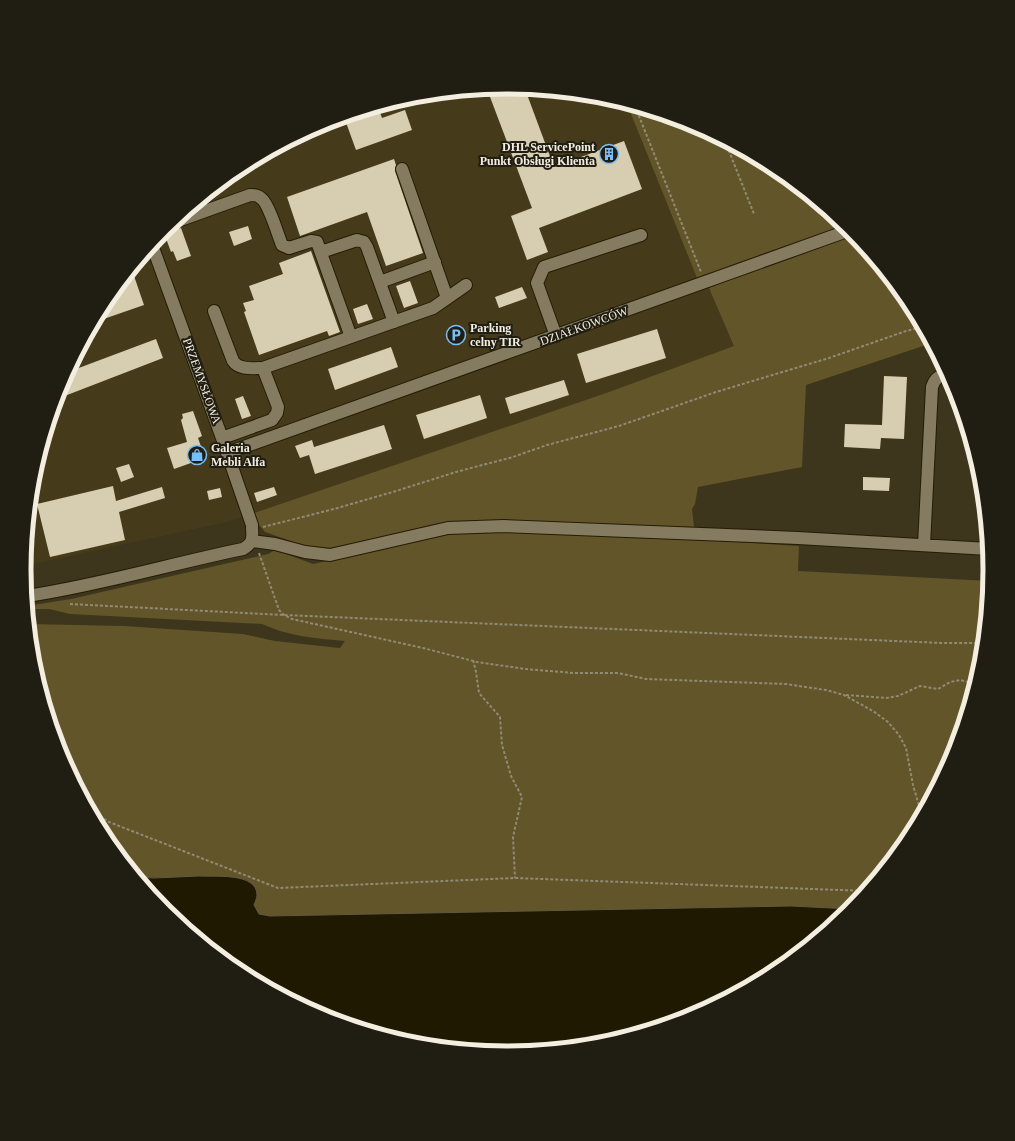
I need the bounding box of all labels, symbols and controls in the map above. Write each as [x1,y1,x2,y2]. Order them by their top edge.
place label: DHL ServicePoint Punkt Obsługi Klienta [480,140,595,168]
building icon: DHL ServicePoint Punkt Obsługi Klienta [598,143,620,165]
street label: DZIAŁKOWCÓW [538,303,631,348]
place label: Parking celny TIR [470,321,521,349]
parking icon: Parking celny TIR [445,324,467,346]
street label: PRZEMYSŁOWA [180,336,224,426]
place label: Galeria Mebli Alfa [211,441,265,469]
shop icon: Galeria Mebli Alfa [186,444,208,466]

